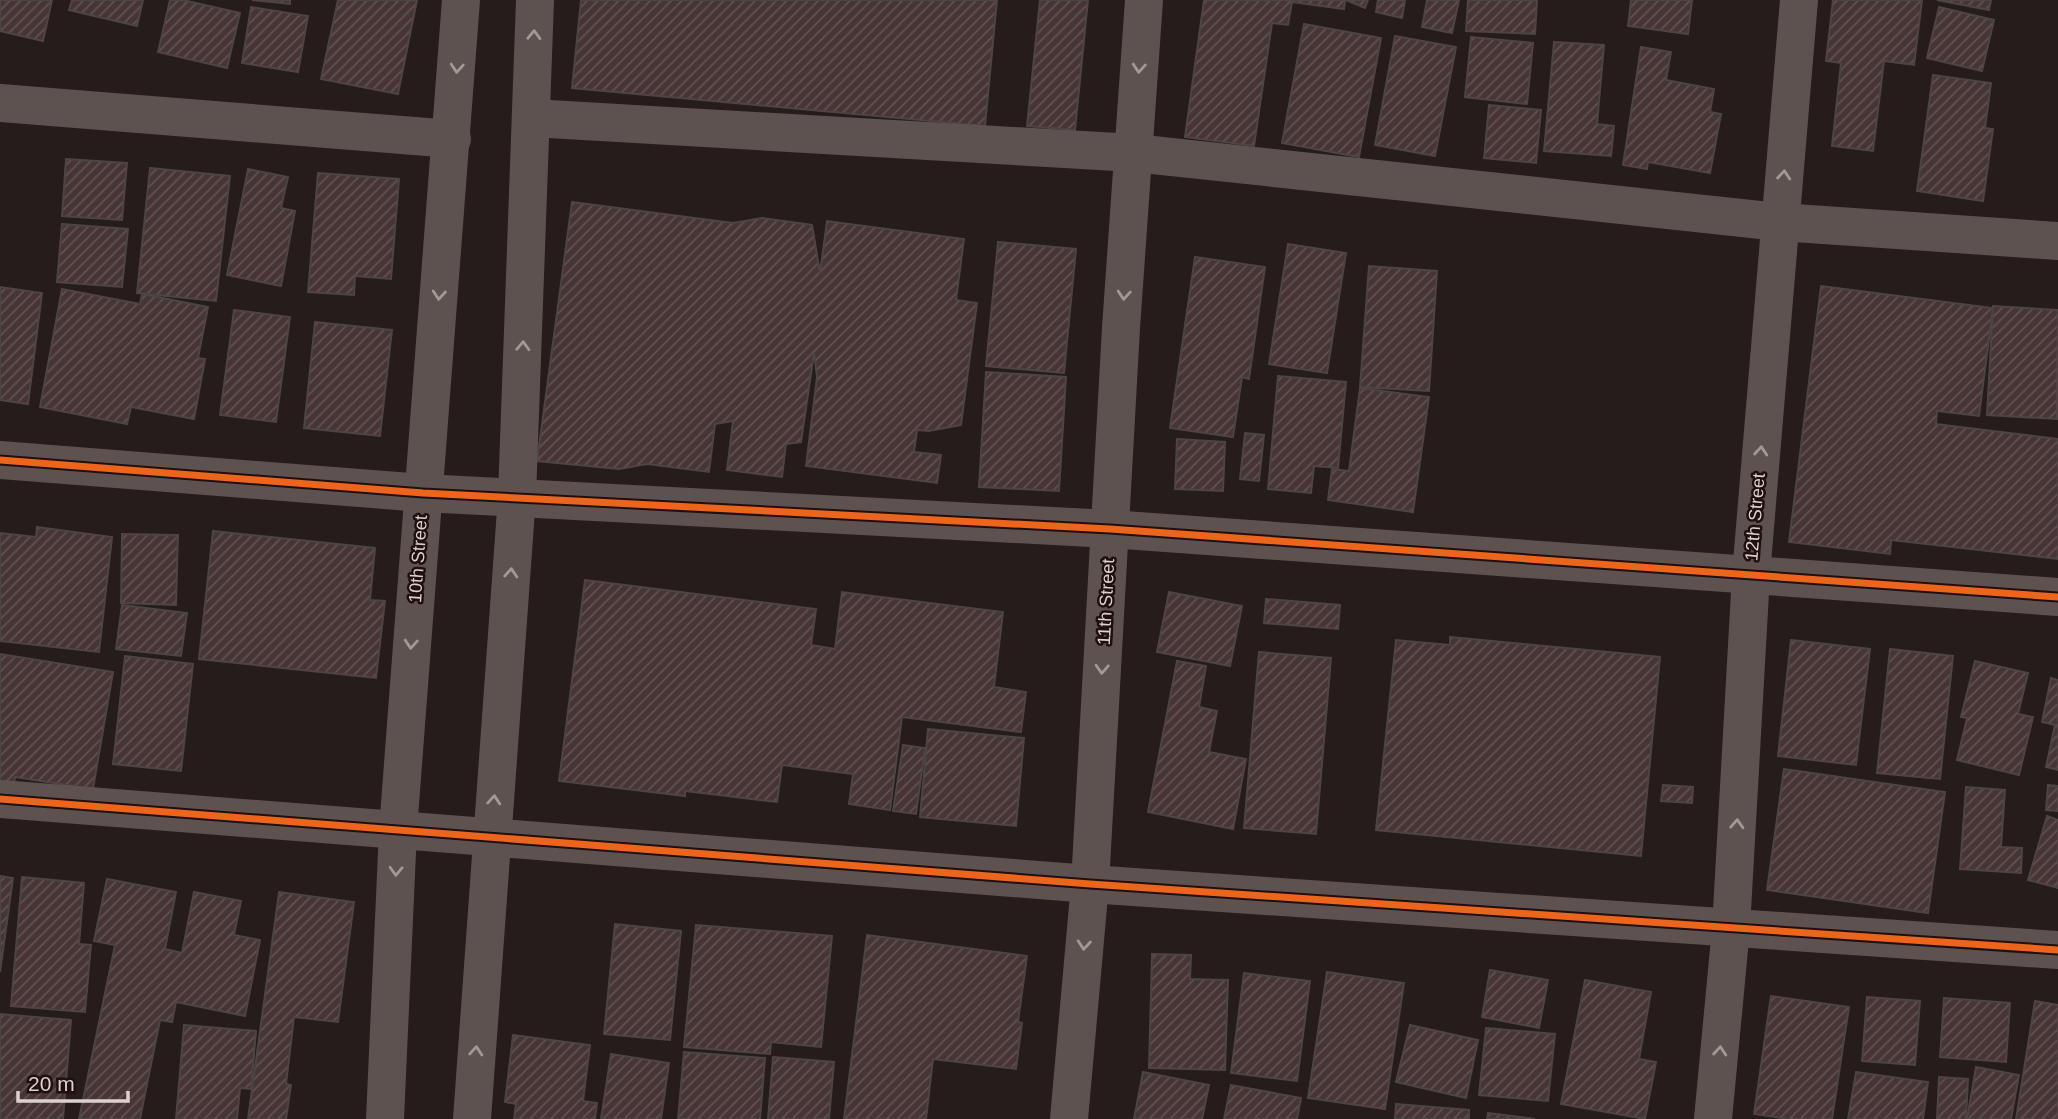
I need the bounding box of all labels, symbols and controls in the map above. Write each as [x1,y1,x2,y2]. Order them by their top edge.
one-way arrow [527,29,542,40]
one-way arrow [449,63,464,74]
one-way arrow [1132,63,1147,74]
one-way arrow [1776,169,1791,180]
one-way arrow [432,290,447,301]
one-way arrow [1117,290,1132,301]
one-way arrow [515,340,530,351]
one-way arrow [1753,445,1768,456]
street label: 12th Street [1741,472,1769,562]
street label: 10th Street [405,514,431,604]
street label: 11th Street [1094,558,1118,646]
one-way arrow [503,567,518,578]
one-way arrow [404,639,419,650]
one-way arrow [1094,664,1109,675]
one-way arrow [486,794,501,805]
one-way arrow [1729,818,1744,829]
one-way arrow [388,866,403,877]
one-way arrow [1077,940,1092,951]
one-way arrow [469,1045,484,1056]
one-way arrow [1712,1045,1727,1057]
scale bar [18,1060,128,1104]
text: 20 m [28,1072,75,1095]

